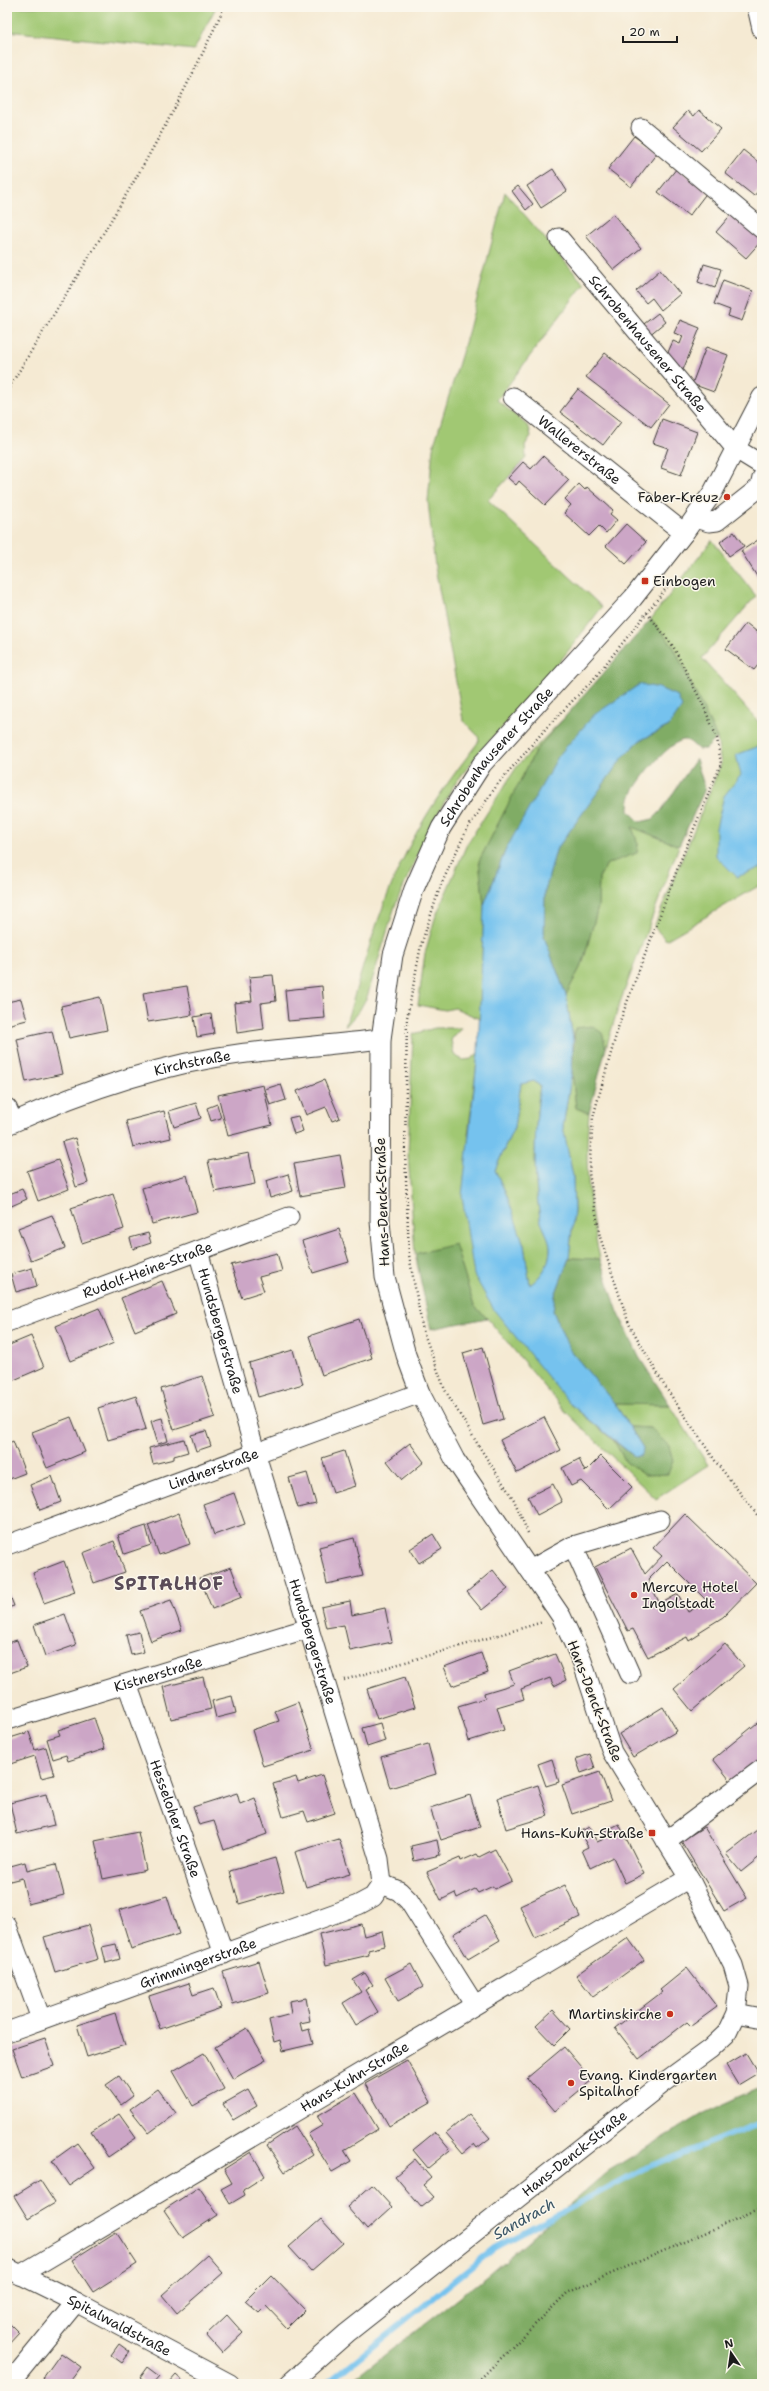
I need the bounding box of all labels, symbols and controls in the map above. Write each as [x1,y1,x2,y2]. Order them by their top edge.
scale bar [623,18,677,44]
text: 20 m [629,24,660,40]
street label: Schrobenhausener Straße [585,271,711,416]
street label: Wallererstraße [534,411,625,488]
place label: Faber-Kreuz [638,488,719,506]
marker: Faber-Kreuz [722,492,732,502]
place label: Einbogen [653,572,716,590]
marker: Einbogen [640,576,650,586]
street label: Schrobenhausener Straße [435,683,557,830]
street label: Kirchstraße [152,1046,232,1080]
street label: Hans-Denck-Straße [371,1137,393,1267]
street label: Rudolf-Heine-Straße [80,1237,215,1302]
street label: Hundsbergerstraße [194,1266,247,1396]
street label: Lindnerstraße [166,1444,261,1494]
district label: SPITALHOF [114,1572,224,1596]
street label: Hundsbergerstraße [285,1576,340,1707]
place label: Mercure Hotel Ingolstadt [642,1578,739,1612]
marker: Mercure Hotel Ingolstadt [629,1590,639,1600]
street label: Hans-Denck-Straße [563,1637,627,1765]
street label: Kistnerstraße [112,1652,205,1696]
street label: Hesseloher Straße [146,1757,205,1880]
place label: Hans-Kuhn-Straße [521,1824,644,1842]
marker: Hans-Kuhn-Straße [647,1828,657,1838]
street label: Grimmingerstraße [137,1934,259,1992]
place label: Martinskirche [569,2005,662,2023]
marker: Martinskirche [665,2009,675,2019]
street label: Hans-Kuhn-Straße [297,2037,412,2116]
place label: Evang. Kindergarten Spitalhof [579,2066,717,2100]
marker: Evang. Kindergarten Spitalhof [566,2078,576,2088]
street label: Hans-Denck-Straße [518,2106,631,2200]
water label: Sandrach [489,2194,559,2244]
street label: Spitalwaldstraße [64,2290,174,2360]
north arrow [711,2333,751,2373]
text: N [723,2335,735,2352]

